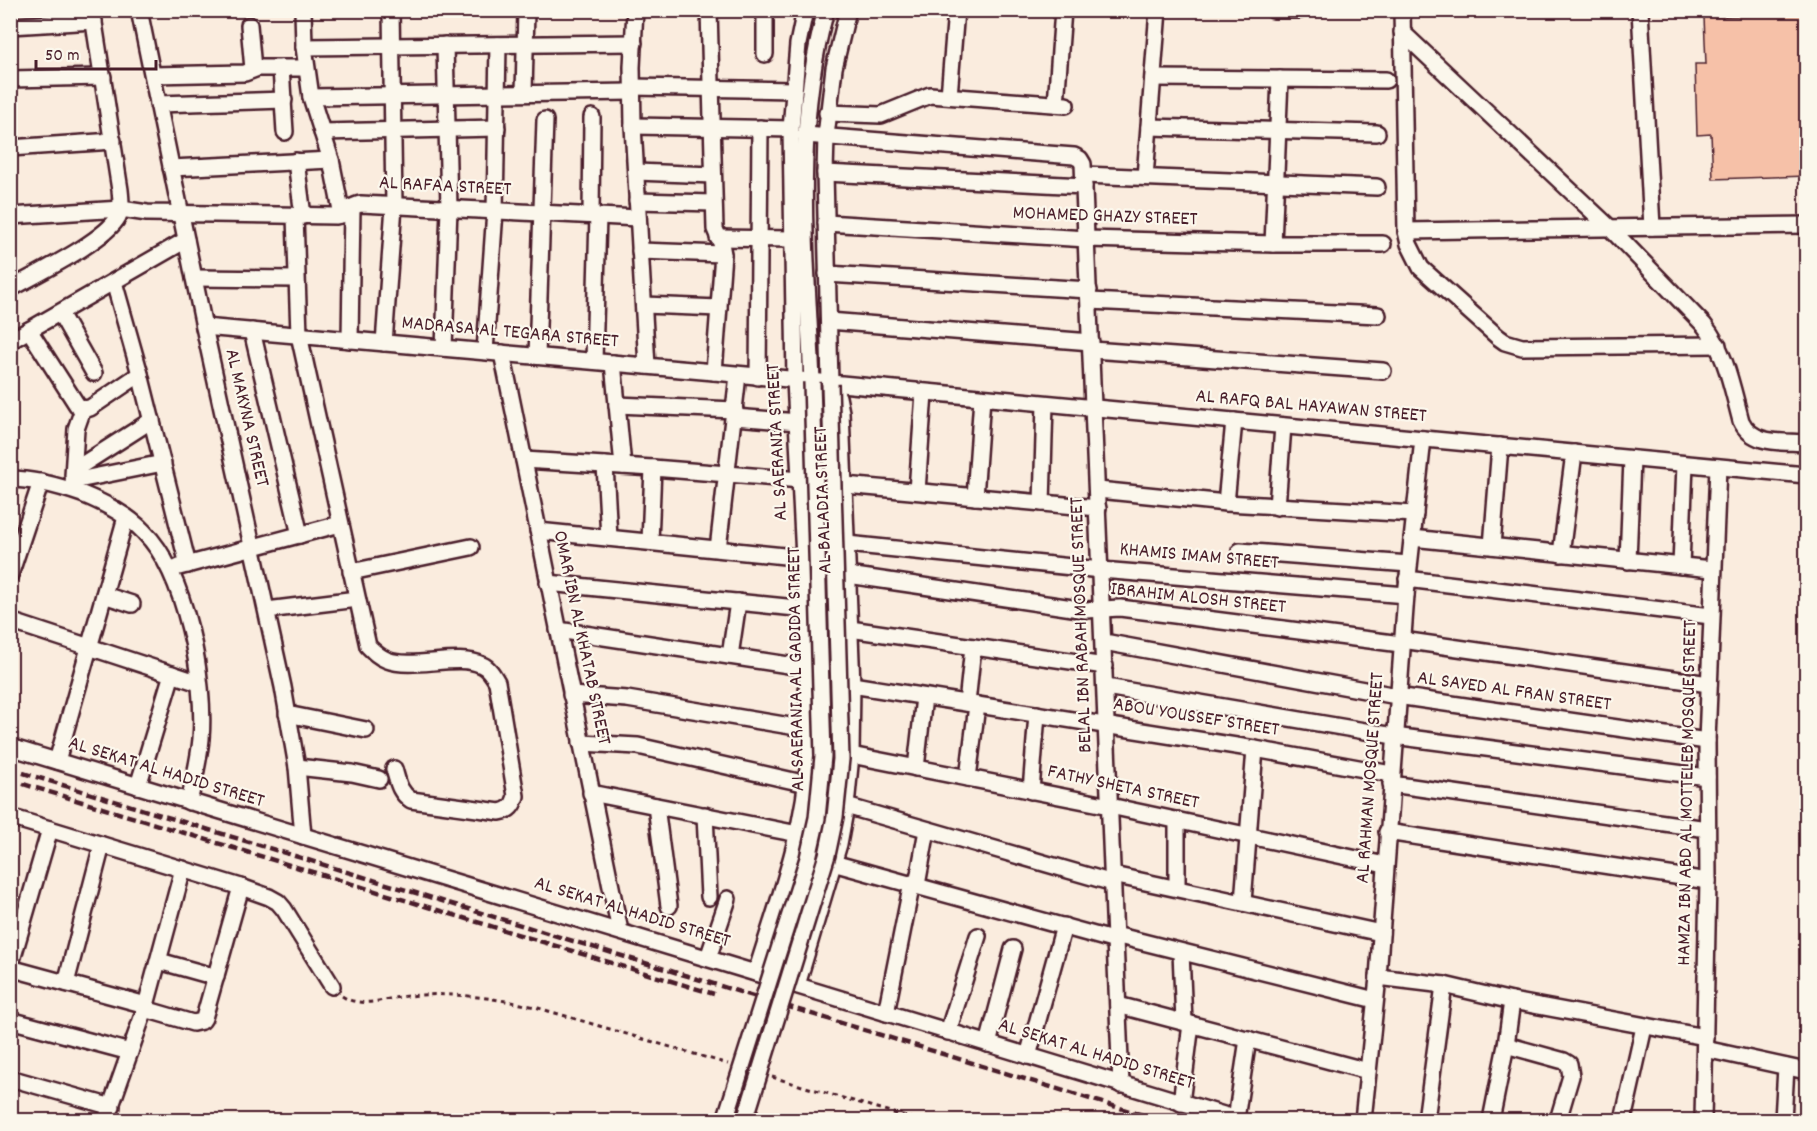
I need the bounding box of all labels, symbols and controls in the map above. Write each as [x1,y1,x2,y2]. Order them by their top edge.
scale bar [36,33,156,71]
text: 50 m [45,44,80,69]
street label: AL RAFAA STREET [378,170,512,204]
street label: MOHAMED GHAZY STREET [1012,200,1198,234]
street label: MADRASA AL TEGARA STREET [400,310,620,356]
street label: AL MAKYNA STREET [217,346,275,490]
street label: AL SAERANIA STREET [760,363,796,521]
street label: AL RAFQ BAL HAYAWAN STREET [1194,383,1428,431]
street label: AL BALADIA STREET [807,426,841,574]
street label: BELAL IBN RABAH MOSQUE STREET [1064,497,1100,753]
street label: OMAR IBN AL KHATAB STREET [545,528,617,748]
street label: KHAMIS IMAM STREET [1118,536,1280,578]
street label: AL SAERANIA AL GADIDA STREET [781,547,813,791]
street label: IBRAHIM ALOSH STREET [1109,576,1287,622]
street label: HAMZA IBN ABD AL MOTTELEB MOSQUE STREET [1671,620,1705,966]
street label: AL SAYED AL FRAN STREET [1415,665,1613,719]
street label: AL RAHMAN MOSQUE STREET [1350,672,1392,884]
street label: ABOU YOUSSEF STREET [1111,691,1281,745]
street label: AL SEKAT AL HADID STREET [65,730,267,816]
street label: FATHY SHETA STREET [1045,758,1201,818]
street label: AL SEKAT AL HADID STREET [531,870,733,956]
street label: AL SEKAT AL HADID STREET [995,1012,1197,1098]

